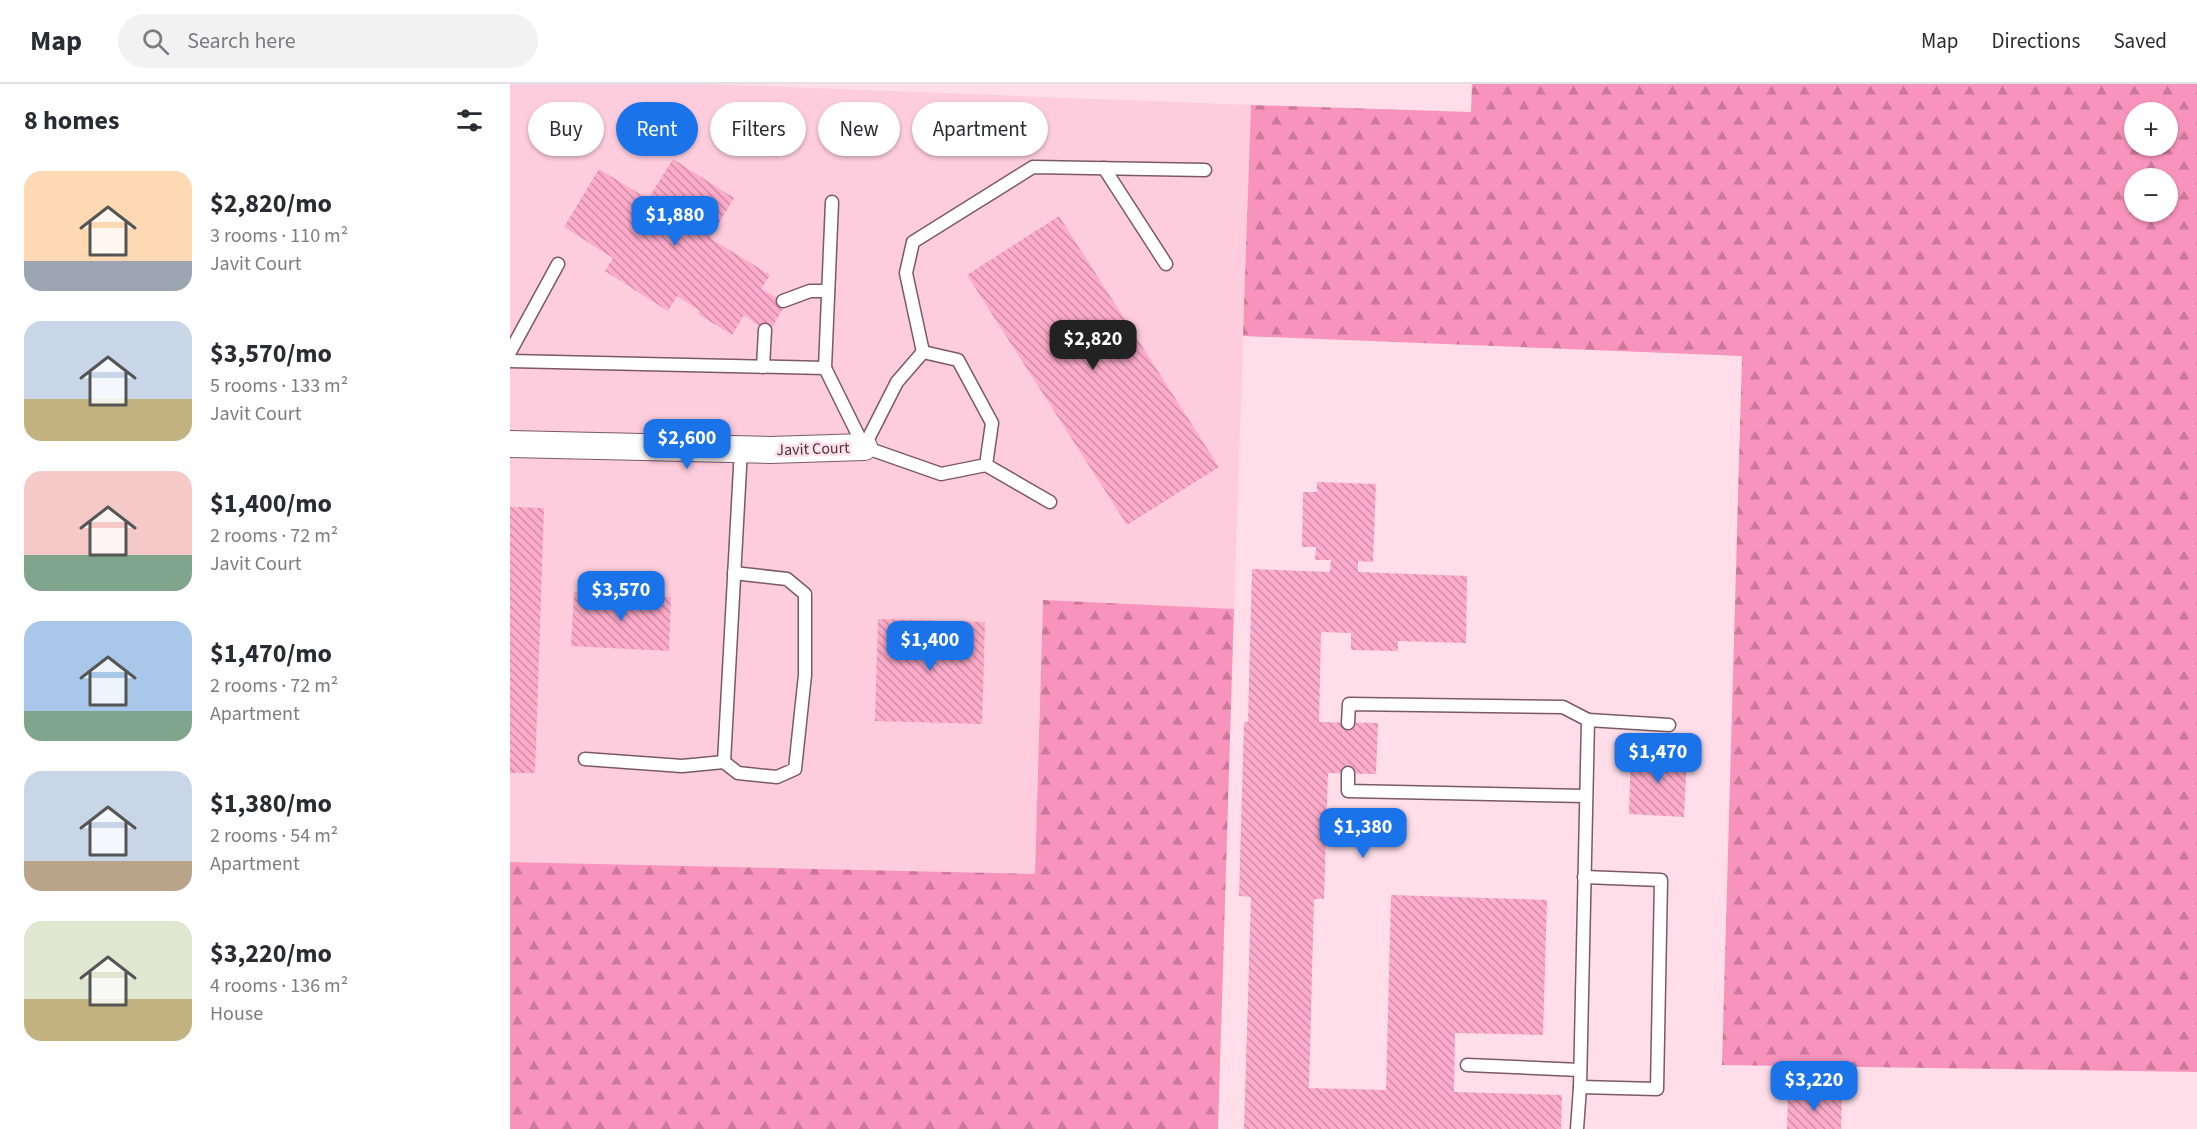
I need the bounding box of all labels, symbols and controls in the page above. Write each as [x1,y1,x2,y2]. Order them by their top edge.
search box [118,14,538,68]
text: Map [30,21,82,61]
icon: search [139,25,172,58]
text: Search here [187,25,296,57]
text: Map [1921,26,1959,56]
text: Directions [1992,26,2080,56]
text: Saved [2113,26,2167,56]
text: 8 homes [24,102,119,139]
chip: Buy [528,102,604,156]
chip: Rent [616,102,698,156]
chip: Filters [710,102,806,156]
chip: New [818,102,900,156]
chip: Apartment [912,102,1048,156]
map controls [2124,102,2178,222]
button: + [2124,102,2178,156]
icon: filters [453,104,486,137]
button: − [2124,168,2178,222]
text: $2,820/mo [210,185,332,222]
icon: home [72,195,144,267]
pin: $1,880 [626,196,724,247]
text: $1,880 [646,201,704,229]
text: 3 rooms · 110 m² [210,222,348,250]
text: Javit Court [210,250,302,278]
pin: $2,820 [1044,320,1142,371]
text: $2,820 [1064,325,1122,353]
text: $3,570/mo [210,335,332,372]
icon: home [72,345,144,417]
text: 5 rooms · 133 m² [210,372,348,400]
text: Javit Court [210,400,302,428]
pin: $2,600 [638,419,736,470]
text: $2,600 [658,424,716,452]
street label: Javit Court [776,437,851,461]
text: $1,400/mo [210,485,332,522]
icon: home [72,495,144,567]
text: 2 rooms · 72 m² [210,522,338,550]
text: Javit Court [210,550,302,578]
pin: $3,570 [572,571,670,622]
text: $3,570 [592,576,650,604]
pin: $1,400 [881,621,979,672]
text: $1,400 [901,626,959,654]
text: $1,470/mo [210,635,332,672]
icon: home [72,645,144,717]
text: 2 rooms · 72 m² [210,672,338,700]
text: Apartment [210,700,300,728]
pin: $1,470 [1609,733,1707,784]
text: $1,470 [1629,738,1687,766]
text: $1,380/mo [210,785,332,822]
icon: home [72,795,144,867]
pin: $1,380 [1314,808,1412,859]
text: $1,380 [1334,813,1392,841]
text: 2 rooms · 54 m² [210,822,338,850]
text: Apartment [210,850,300,878]
text: $3,220/mo [210,935,332,972]
icon: home [72,945,144,1017]
text: 4 rooms · 136 m² [210,972,348,1000]
text: House [210,1000,263,1028]
pin: $3,220 [1765,1061,1863,1112]
text: $3,220 [1785,1066,1843,1094]

